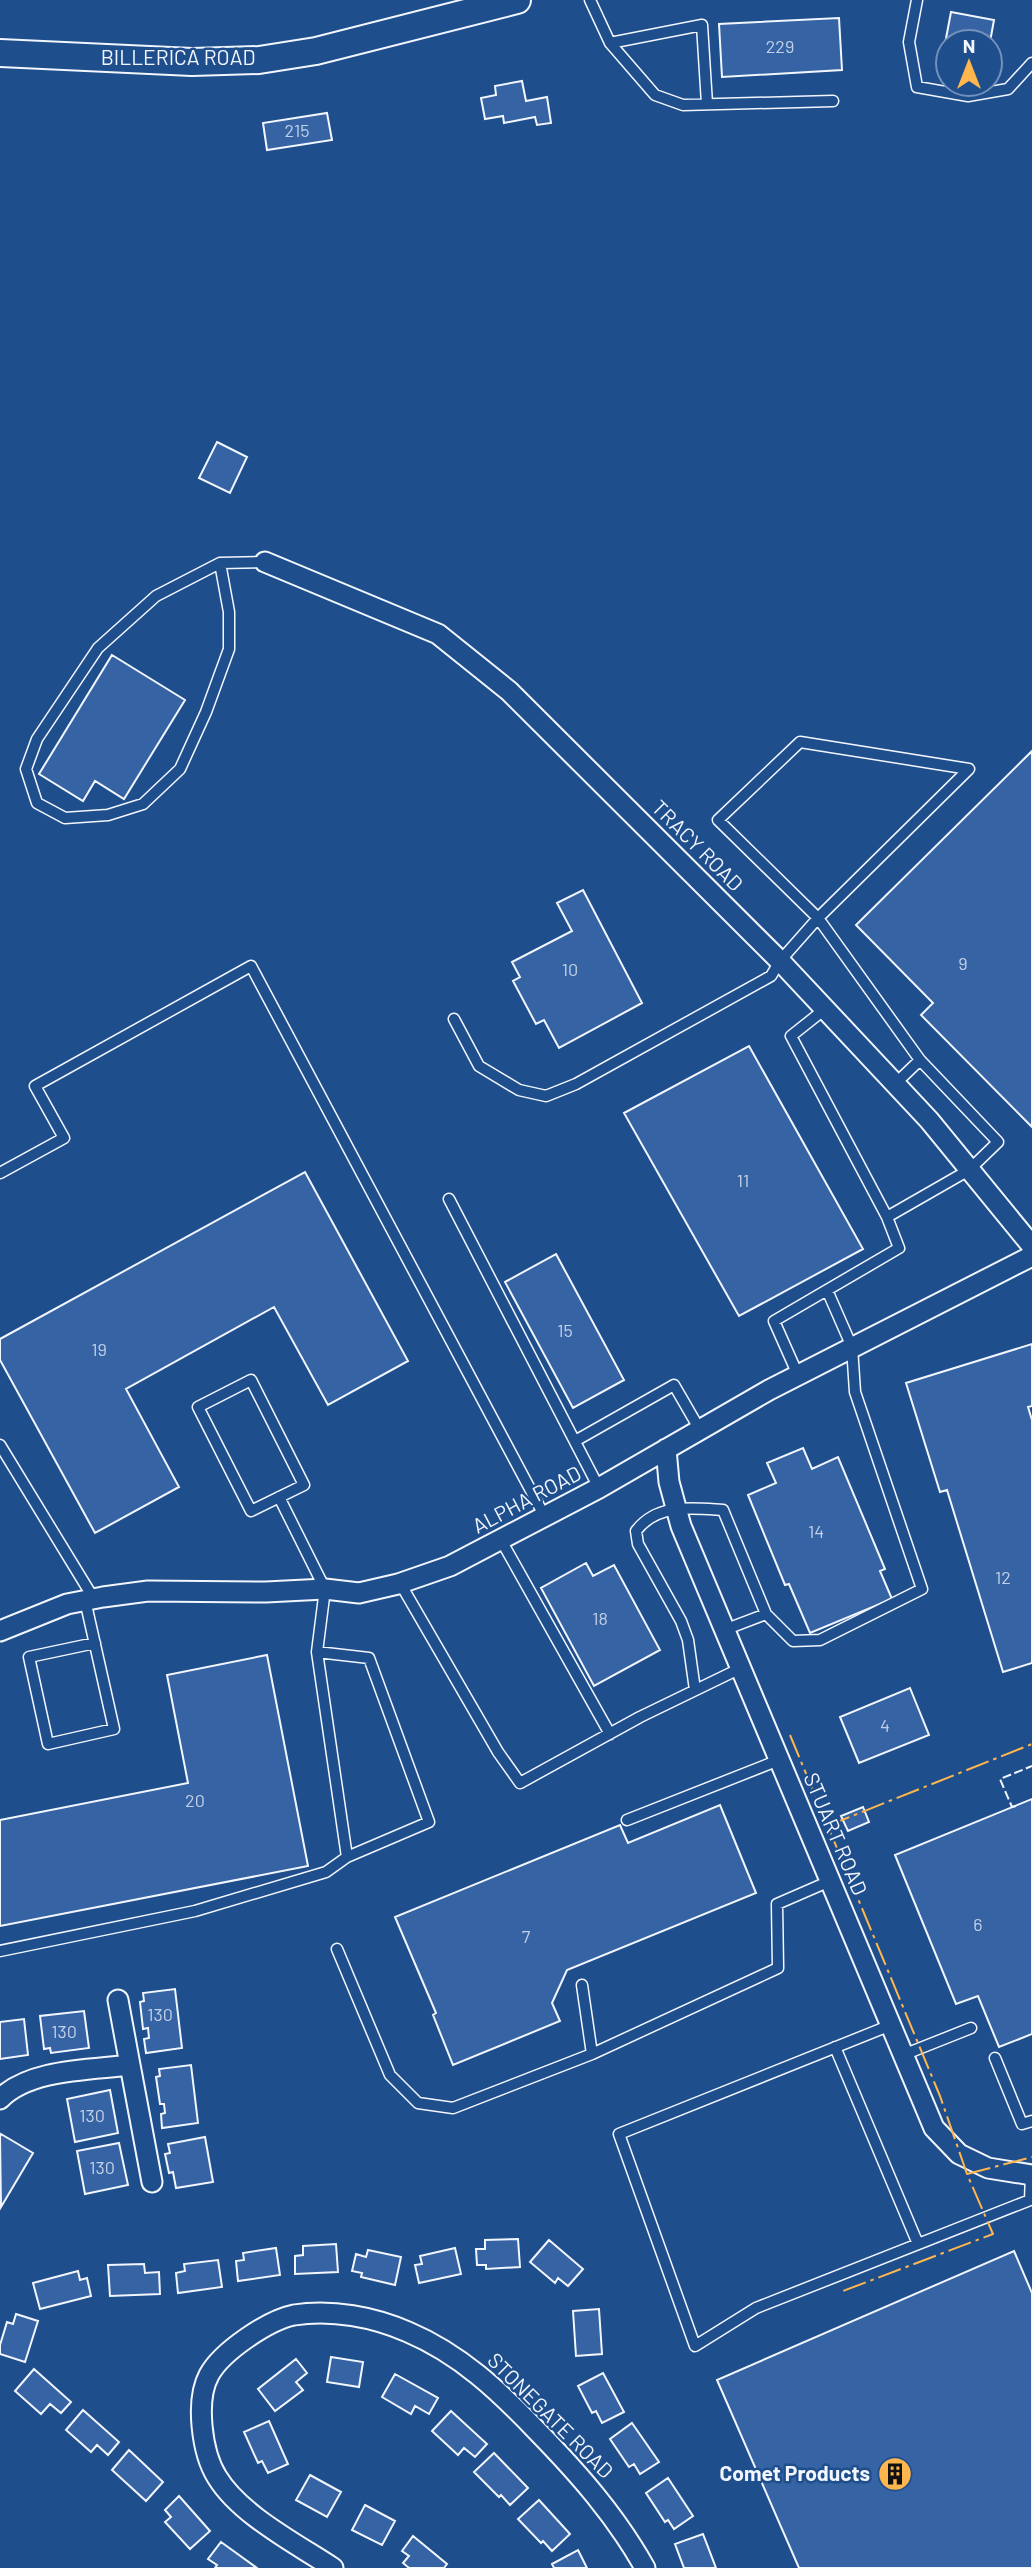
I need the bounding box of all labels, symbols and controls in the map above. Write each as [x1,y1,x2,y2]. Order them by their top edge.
north arrow [934,28,1004,98]
text: N [963,34,975,57]
house number: 229 [766,35,794,57]
street label: BILLERICA ROAD [101,44,255,69]
house number: 215 [285,119,309,141]
street label: TRACY ROAD [647,794,749,896]
house number: 9 [958,952,968,974]
house number: 10 [562,958,578,980]
house number: 11 [737,1169,749,1191]
house number: 15 [557,1319,573,1341]
house number: 19 [91,1338,107,1360]
street label: ALPHA ROAD [468,1460,585,1538]
house number: 14 [808,1520,824,1542]
house number: 12 [995,1566,1011,1588]
house number: 18 [592,1607,608,1629]
house number: 4 [880,1714,890,1736]
street label: STUART ROAD [799,1768,873,1898]
house number: 20 [185,1789,205,1811]
house number: 6 [973,1913,983,1935]
house number: 7 [522,1925,531,1947]
house number: 130 [147,2003,173,2025]
house number: 130 [51,2020,77,2042]
house number: 130 [79,2104,105,2126]
house number: 130 [89,2156,115,2178]
street label: STONEGATE ROAD [483,2347,619,2483]
building icon: Comet Products [876,2455,914,2493]
place label: Comet Products [720,2460,870,2485]

